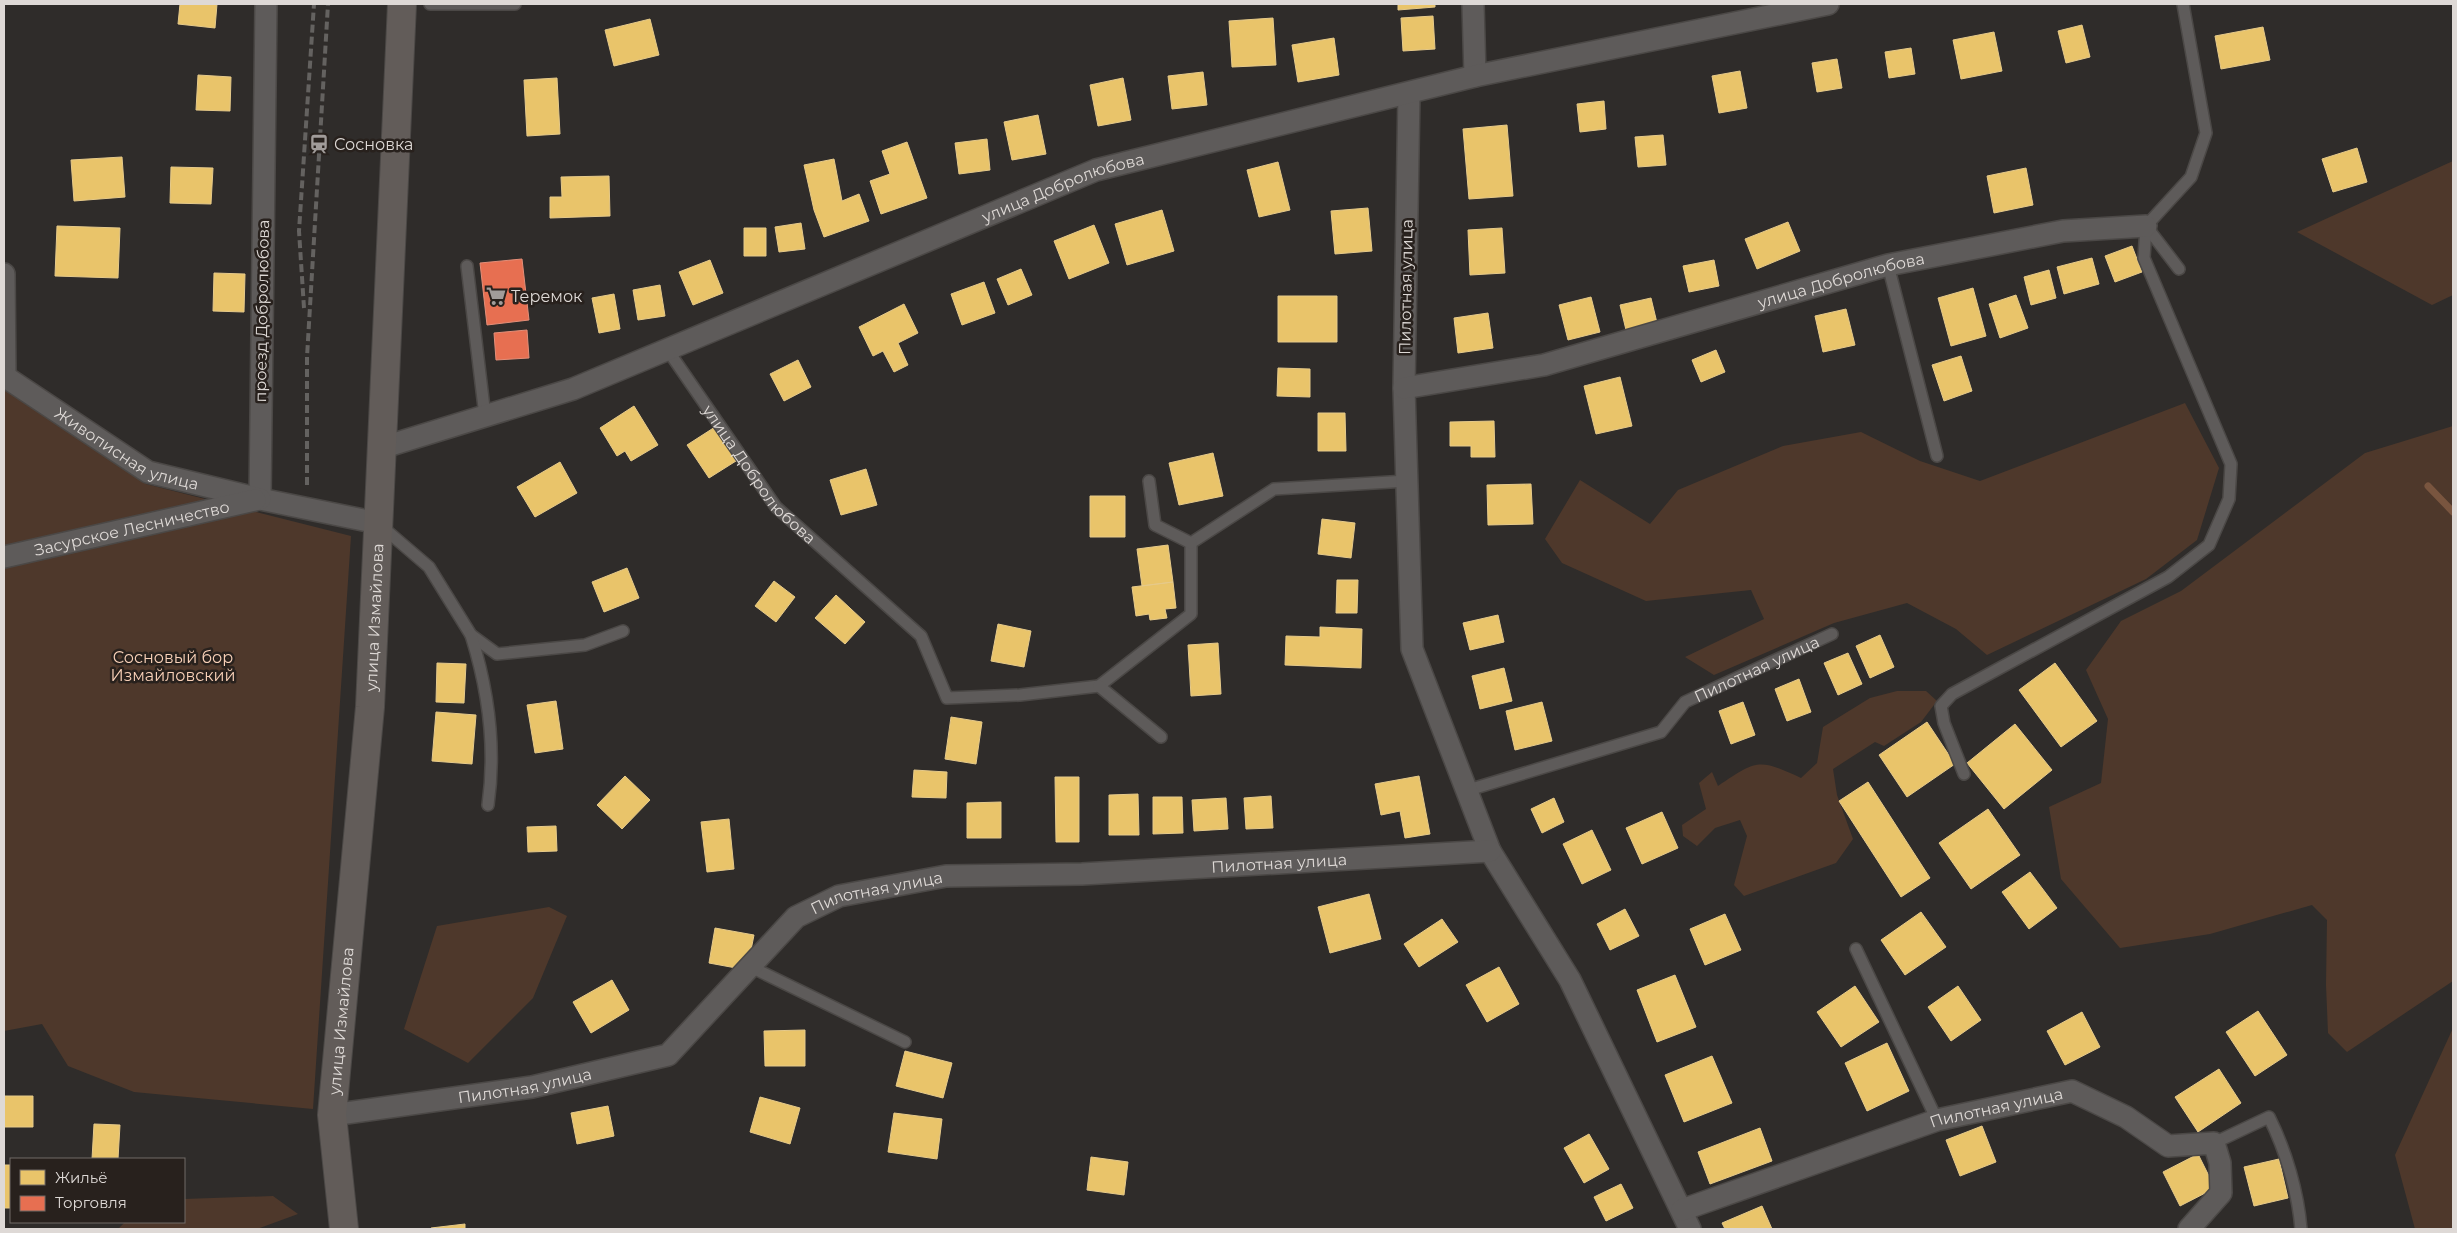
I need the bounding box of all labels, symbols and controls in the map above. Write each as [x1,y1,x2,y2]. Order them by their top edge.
station icon: Сосновка [308,133,330,155]
place label: Сосновка [334,135,413,154]
street label: улица Добролюбова [978,149,1146,227]
street label: проезд Добролюбова [251,219,273,403]
street label: Пилотная улица [1395,219,1417,355]
street label: улица Добролюбова [1755,249,1926,312]
supermarket icon: Теремок [485,285,507,307]
place label: Теремок [511,287,583,306]
street label: улица Добролюбова [698,400,820,547]
street label: Живописная улица [51,403,201,493]
street label: Засурское Лесничество [32,497,231,559]
street label: улица Измайлова [361,543,387,693]
street label: Пилотная улица [1691,632,1822,706]
park label: Сосновый бор Измайловский [110,648,236,685]
street label: Пилотная улица [1211,850,1347,876]
street label: Пилотная улица [807,867,944,918]
street label: улица Измайлова [324,946,357,1097]
street label: Пилотная улица [457,1064,594,1107]
street label: Пилотная улица [1927,1084,2065,1131]
legend [10,1158,185,1223]
text: Жильё [55,1168,108,1187]
text: Торговля [55,1193,127,1212]

